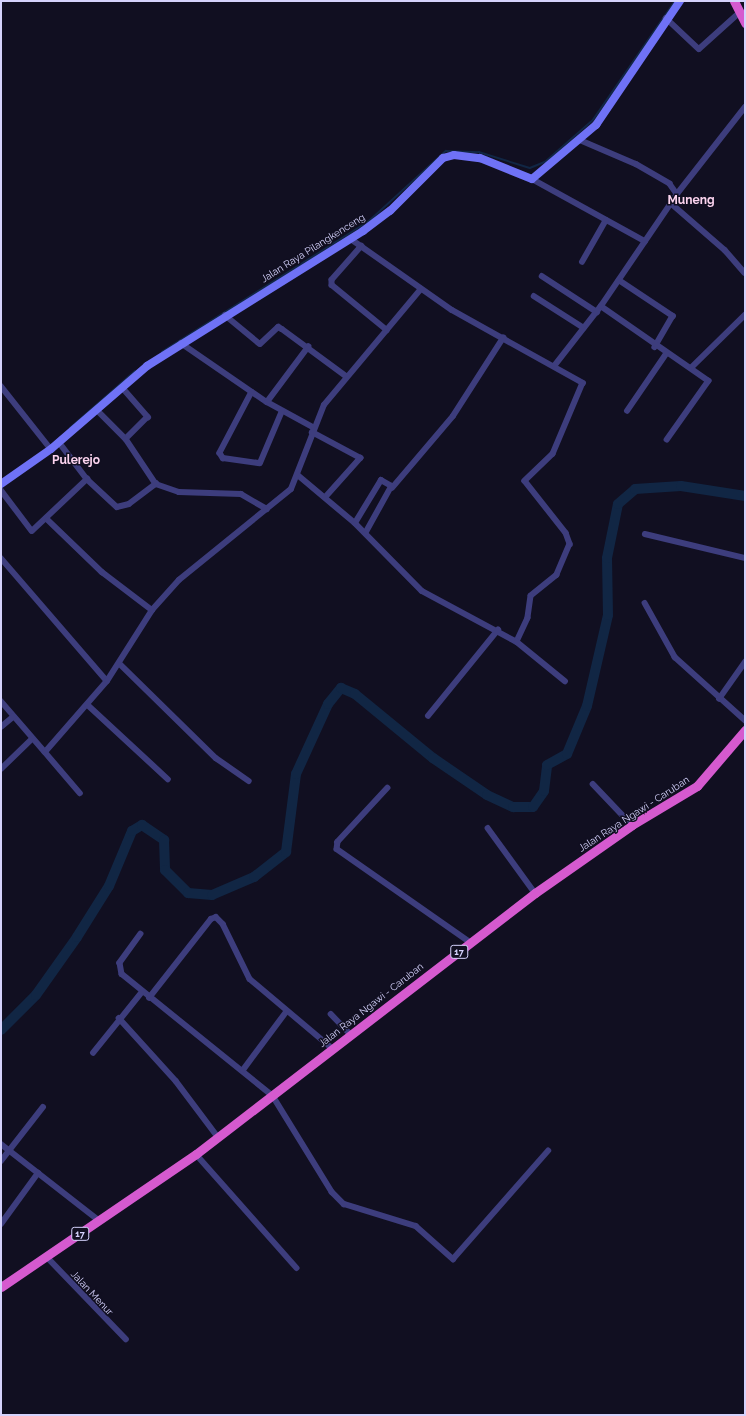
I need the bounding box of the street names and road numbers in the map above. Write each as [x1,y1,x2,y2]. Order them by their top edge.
street label: Jalan Raya Pilangkenceng [259,211,367,285]
street label: Jalan Raya Ngawi - Caruban [576,774,692,854]
road number: 17 [450,945,468,959]
street label: Jalan Raya Ngawi - Caruban [316,960,426,1050]
road number: 17 [71,1227,89,1241]
street label: Jalan Menur [68,1268,116,1318]

